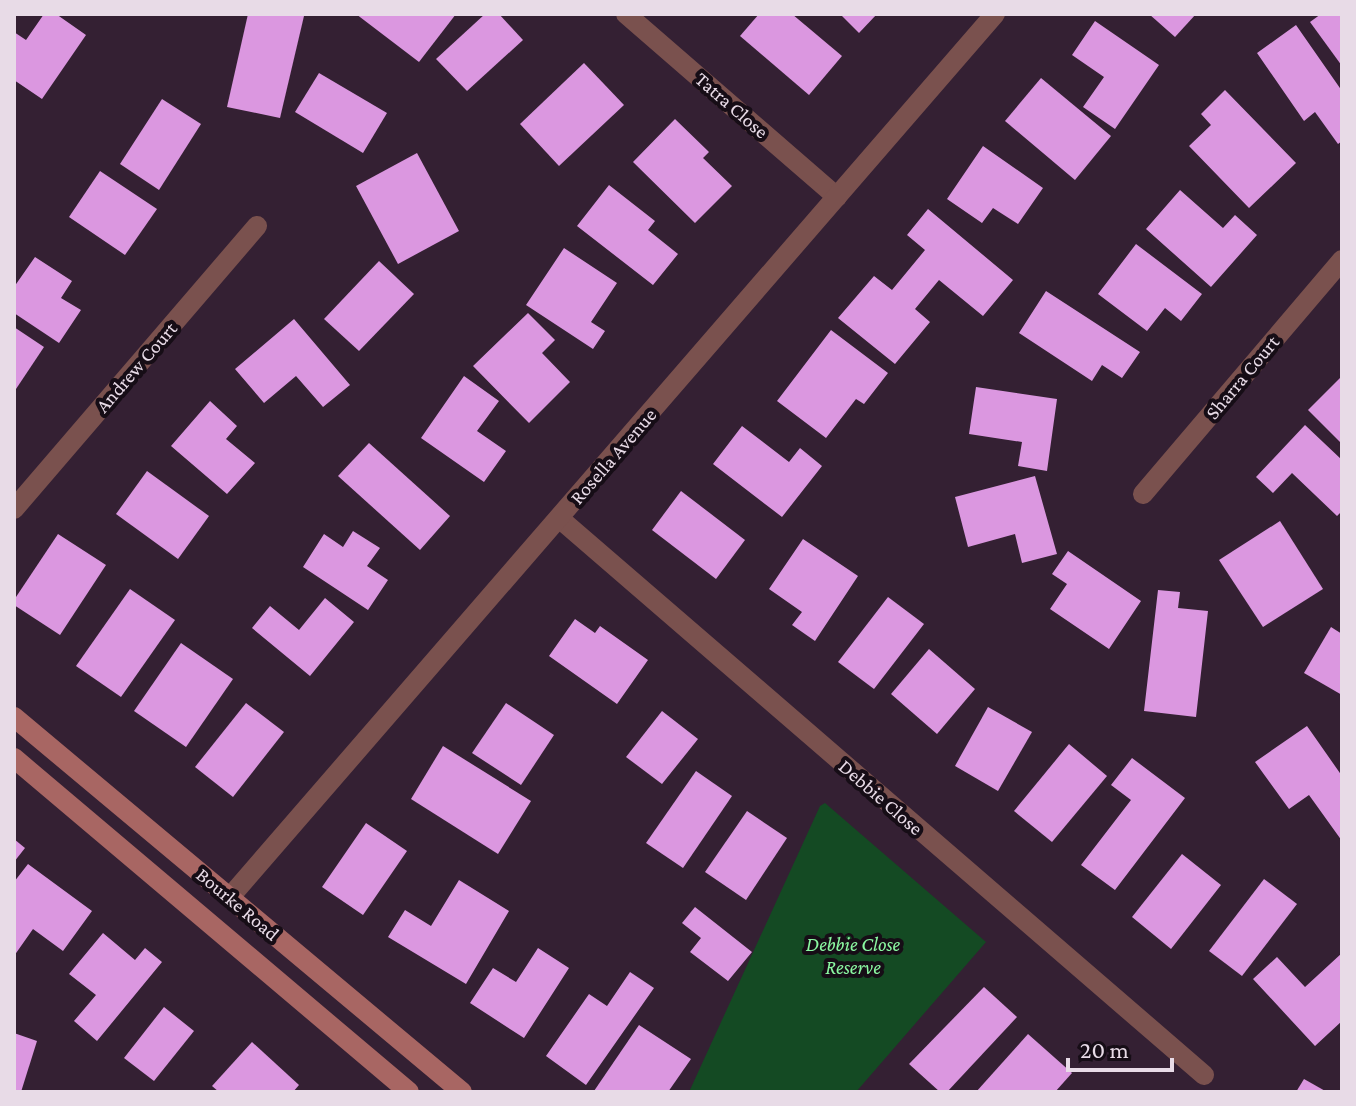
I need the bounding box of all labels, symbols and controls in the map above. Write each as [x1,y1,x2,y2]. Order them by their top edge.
street label: Tatra Close [691,67,773,143]
street label: Andrew Court [91,317,181,417]
street label: Sharra Court [1201,331,1283,423]
street label: Rosella Avenue [565,403,661,508]
street label: Debbie Close [835,755,928,840]
street label: Bourke Road [192,863,284,945]
park label: Debbie Close Reserve [806,933,901,978]
scale bar [1068,1022,1172,1072]
text: 20 m [1080,1036,1129,1063]

